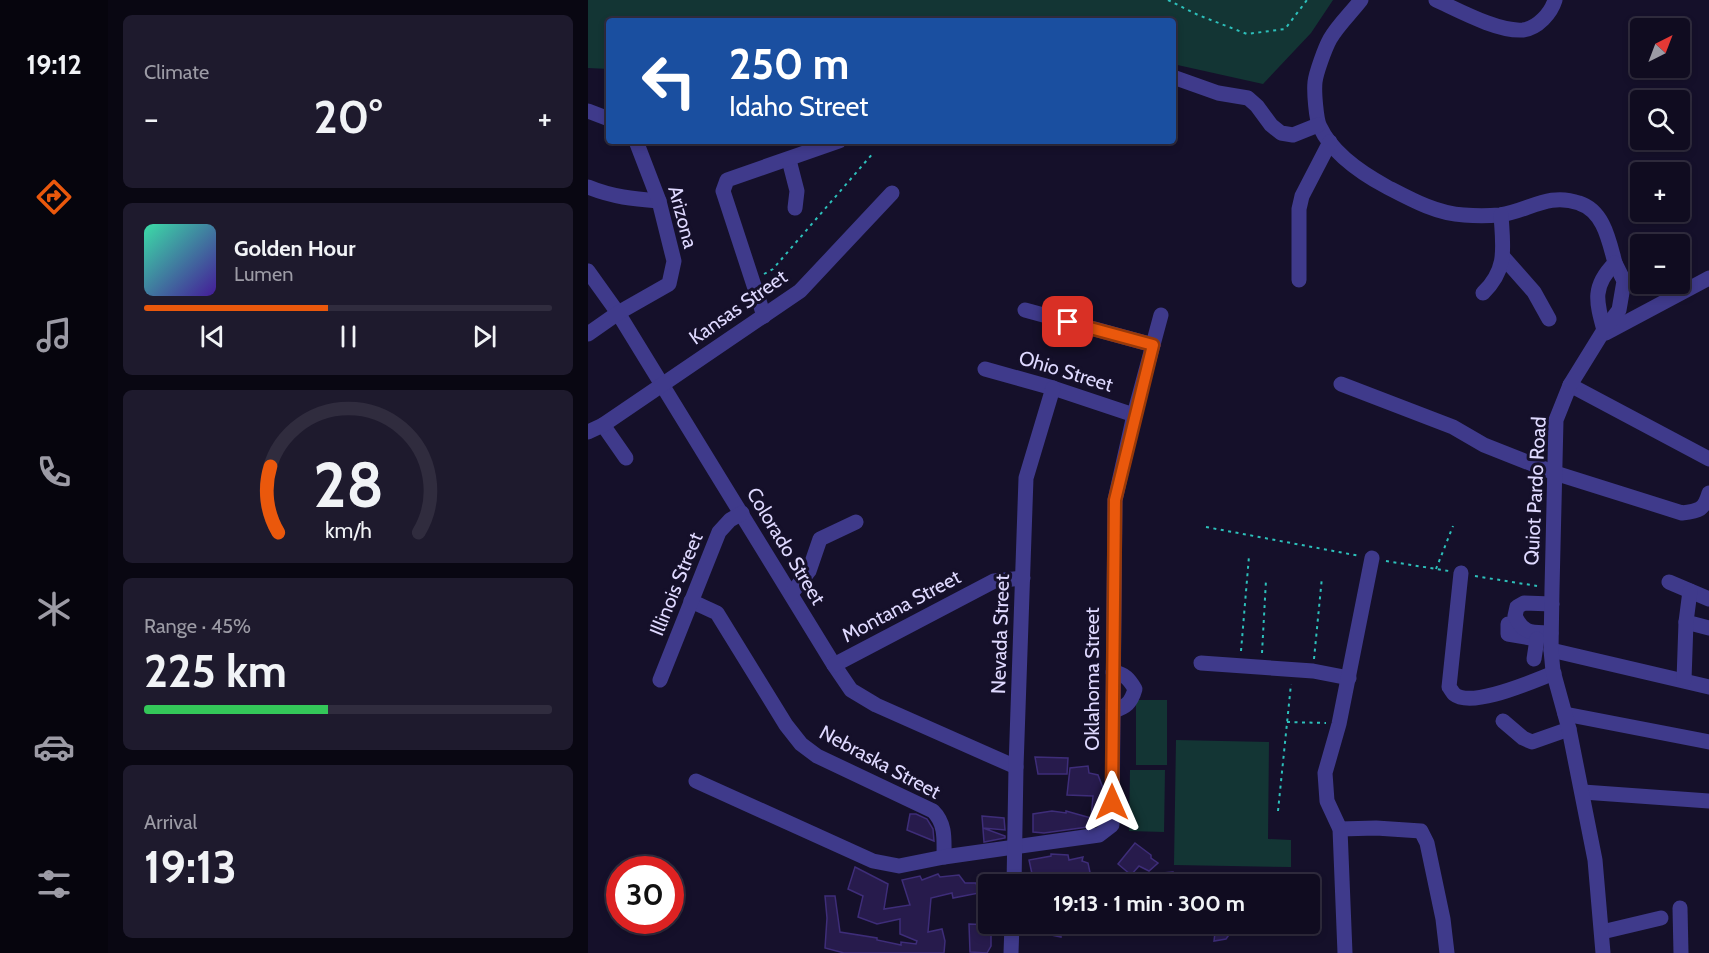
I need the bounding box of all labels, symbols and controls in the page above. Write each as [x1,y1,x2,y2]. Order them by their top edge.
north arrow [1630,18,1690,78]
map controls [1630,18,1690,294]
text: 250 m [729,38,849,90]
icon: left [630,42,708,120]
text: 19:12 [26,48,82,81]
text: Climate [144,60,209,84]
text: 20° [314,90,382,144]
text: Idaho Street [729,90,868,123]
button: search [1630,90,1690,150]
text: − [144,98,159,138]
text: + [537,98,552,138]
button: + [1630,162,1690,222]
icon: directions [33,176,75,218]
street label: Arizona [663,183,703,251]
button: − [1630,234,1690,294]
text: Golden Hour [234,235,355,262]
text: Lumen [234,262,293,286]
street label: Kansas Street [684,264,792,350]
pin [1042,296,1093,347]
icon: arrive [1051,305,1084,338]
icon: music [33,314,75,356]
icon: previous [196,320,229,353]
icon: pause [332,320,365,353]
icon: next [468,320,501,353]
street label: Ohio Street [1016,345,1116,397]
street label: Quiot Pardo Road [1519,416,1551,566]
text: 28 [313,448,383,524]
icon: phone [33,451,75,493]
street label: Colorado Street [742,483,831,609]
text: km/h [325,518,371,544]
street label: Illinois Street [644,529,708,639]
street label: Montana Street [838,565,965,647]
street label: Nevada Street [986,573,1014,694]
icon: climate [33,588,75,630]
street label: Oklahoma Street [1080,607,1104,751]
text: Range · 45% [144,614,251,638]
text: 225 km [144,644,287,698]
street label: Nebraska Street [815,720,945,804]
icon: car [33,726,75,768]
position arrow [1080,770,1144,834]
text: Arrival [144,810,197,834]
text: 19:13 [144,840,237,894]
speed limit sign: 30 [606,856,684,934]
icon: filters [33,863,75,905]
text: 19:13 · 1 min · 300 m [1053,890,1245,917]

